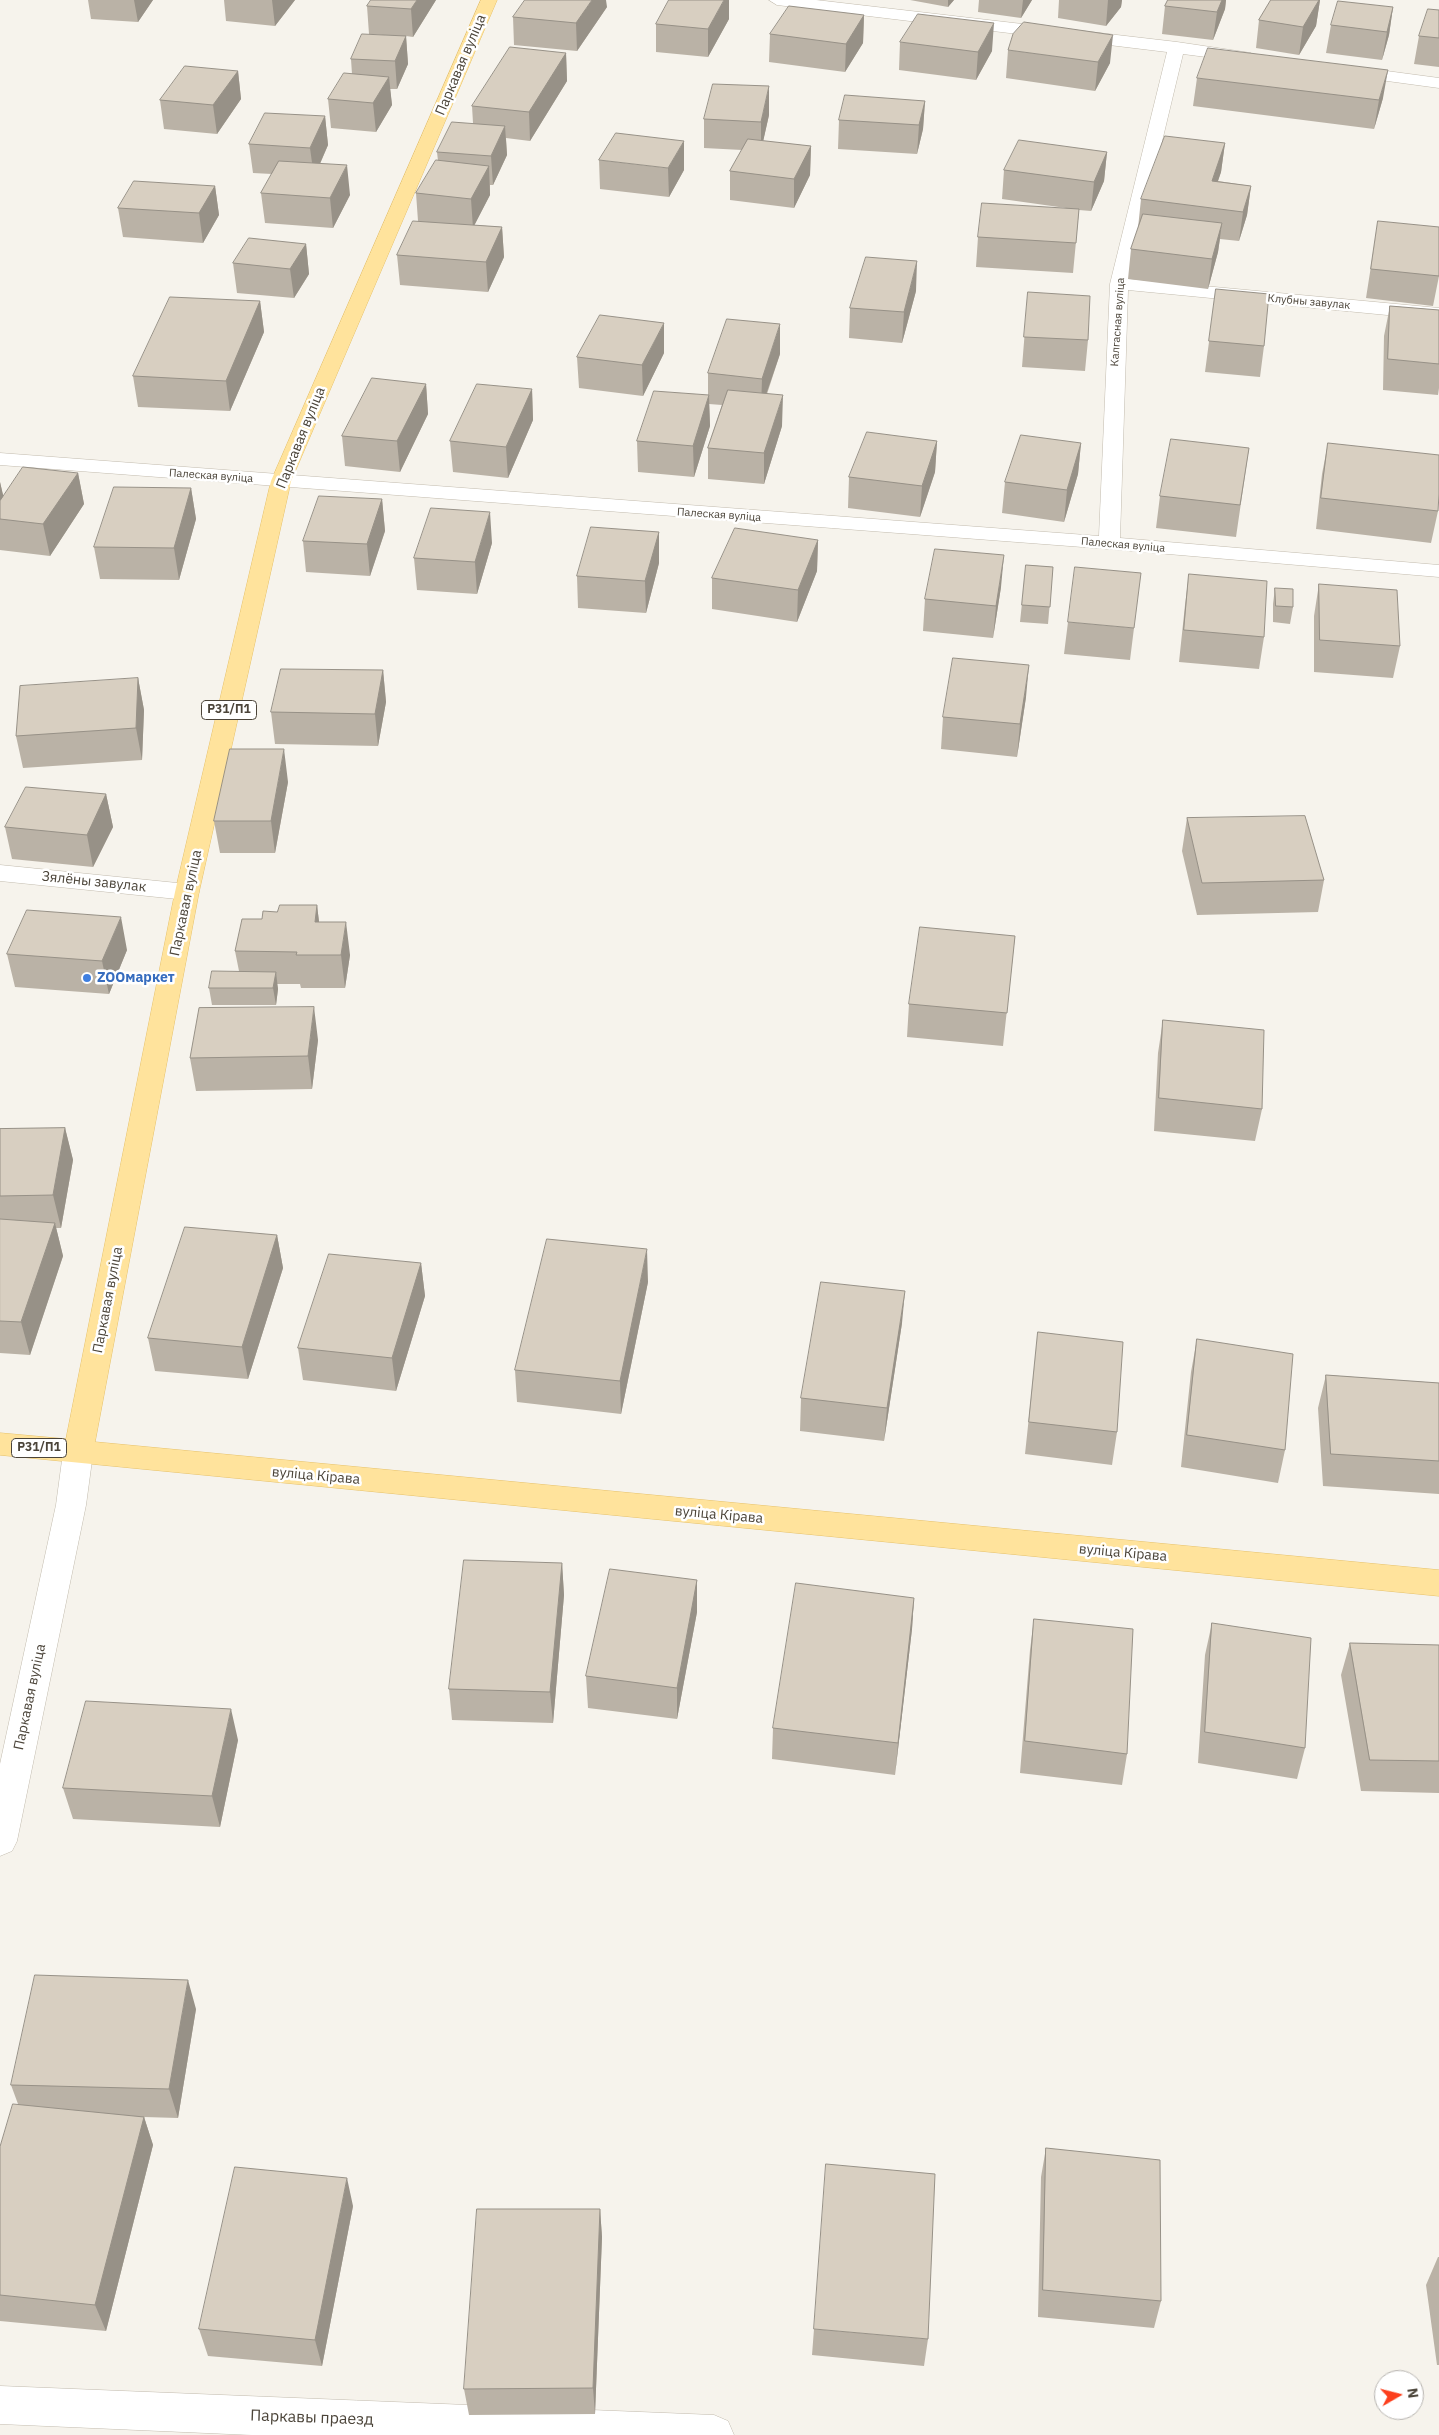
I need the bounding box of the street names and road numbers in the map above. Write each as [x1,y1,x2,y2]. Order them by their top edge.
street label: Паркавая вуліца [432,12,490,118]
street label: Калгасная вуліца [1108,277,1128,367]
street label: Клубны завулак [1267,292,1351,312]
street label: Паркавая вуліца [273,385,329,491]
street label: Палеская вуліца [168,466,254,486]
street label: Палеская вуліца [676,505,762,525]
street label: Палеская вуліца [1080,535,1166,555]
road number: Р31/П1 [202,700,256,720]
street label: Паркавая вуліца [167,848,205,958]
street label: Зялёны завулак [41,868,147,896]
street label: Паркавая вуліца [89,1245,127,1355]
road number: Р31/П1 [12,1439,66,1458]
street label: вуліца Кірава [271,1464,361,1488]
street label: вуліца Кірава [674,1503,764,1527]
street label: вуліца Кірава [1078,1541,1168,1565]
street label: Паркавая вуліца [11,1642,49,1752]
street label: Паркавы праезд [250,2406,374,2430]

